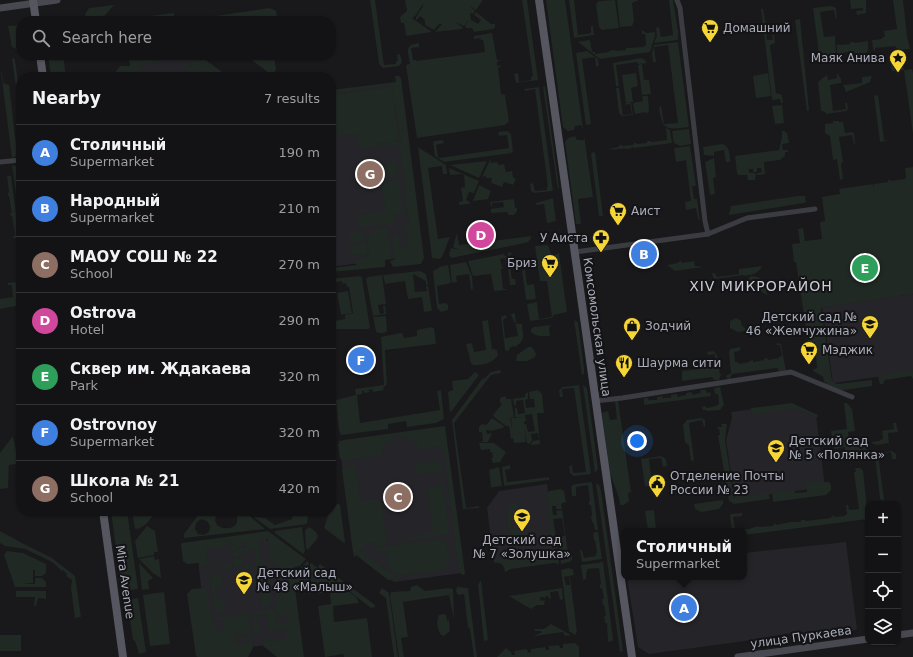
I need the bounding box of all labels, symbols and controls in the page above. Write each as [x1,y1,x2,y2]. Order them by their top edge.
search box [16,16,336,60]
supermarket icon: Домашний [700,18,720,43]
place label: Домашний [723,21,791,35]
icon: search [30,27,52,49]
text: Search here [62,29,152,47]
place icon: Маяк Анива [888,48,908,73]
place label: Маяк Анива [811,51,885,65]
text: Nearby [32,88,101,108]
text: 7 results [264,91,320,106]
text: Столичный [70,136,166,154]
text: A [40,145,50,160]
text: 190 m [278,145,320,160]
text: Supermarket [70,154,154,169]
pin: G [357,159,383,189]
text: Народный [70,192,160,210]
text: B [40,201,50,216]
text: 210 m [278,201,320,216]
supermarket icon: Аист [608,201,628,226]
place label: Аист [631,204,661,218]
text: Supermarket [70,210,154,225]
pin: D [468,220,494,250]
pharmacy icon: У Аиста [591,228,611,253]
place label: У Аиста [540,231,588,245]
pin: B [631,239,657,269]
text: МАОУ СОШ № 22 [70,248,218,266]
supermarket icon: Бриз [540,253,560,278]
pin: E [852,253,878,283]
place label: Бриз [507,256,537,270]
text: C [40,257,50,272]
text: 270 m [278,257,320,272]
street label: Комсомольская улица [580,257,614,397]
text: School [70,266,113,281]
district label: XIV МИКРОРАЙОН [689,277,833,294]
text: Ostrova [70,304,136,322]
place label: Детский сад № 46 «Жемчужина» [746,310,857,338]
text: D [40,313,50,328]
text: 290 m [278,313,320,328]
school or university icon: Детский сад № 46 «Жемчужина» [860,314,880,339]
shop icon: Зодчий [622,316,642,341]
place label: Зодчий [645,319,691,333]
text: Hotel [70,322,104,337]
supermarket icon: Мэджик [799,340,819,365]
place label: Мэджик [822,343,873,357]
pin: F [348,345,374,375]
restaurant icon: Шаурма сити [614,353,634,378]
place label: Шаурма сити [637,356,721,370]
text: Сквер им. Ждакаева [70,360,251,378]
text: E [41,369,49,384]
text: 320 m [278,369,320,384]
text: Park [70,378,98,393]
text: Ostrovnoy [70,416,157,434]
text: F [41,425,49,440]
text: 320 m [278,425,320,440]
your location [627,431,647,451]
text: Supermarket [70,434,154,449]
place label: Детский сад № 5 «Полянка» [789,434,885,462]
school or university icon: Детский сад № 5 «Полянка» [766,438,786,463]
place label: Отделение Почты России № 23 [670,469,784,497]
text: Школа № 21 [70,472,180,490]
public building icon: Отделение Почты России № 23 [647,473,667,498]
text: G [40,481,50,496]
text: 420 m [278,481,320,496]
pin: C [385,482,411,512]
text: School [70,490,113,505]
map controls [865,501,901,645]
button: + [865,501,901,537]
school or university icon: Детский сад № 7 «Золушка» [512,507,532,532]
popup [621,528,747,580]
place label: Детский сад № 7 «Золушка» [473,533,571,561]
button: − [865,537,901,573]
text: Столичный [636,538,732,556]
street label: Mira Avenue [113,544,137,620]
text: Supermarket [636,556,720,571]
place label: Детский сад № 48 «Малыш» [257,566,353,594]
school or university icon: Детский сад № 48 «Малыш» [234,570,254,595]
button: locate [865,573,901,609]
pin: A [671,593,697,623]
button: layers [865,609,901,645]
street label: улица Пуркаева [749,623,853,651]

